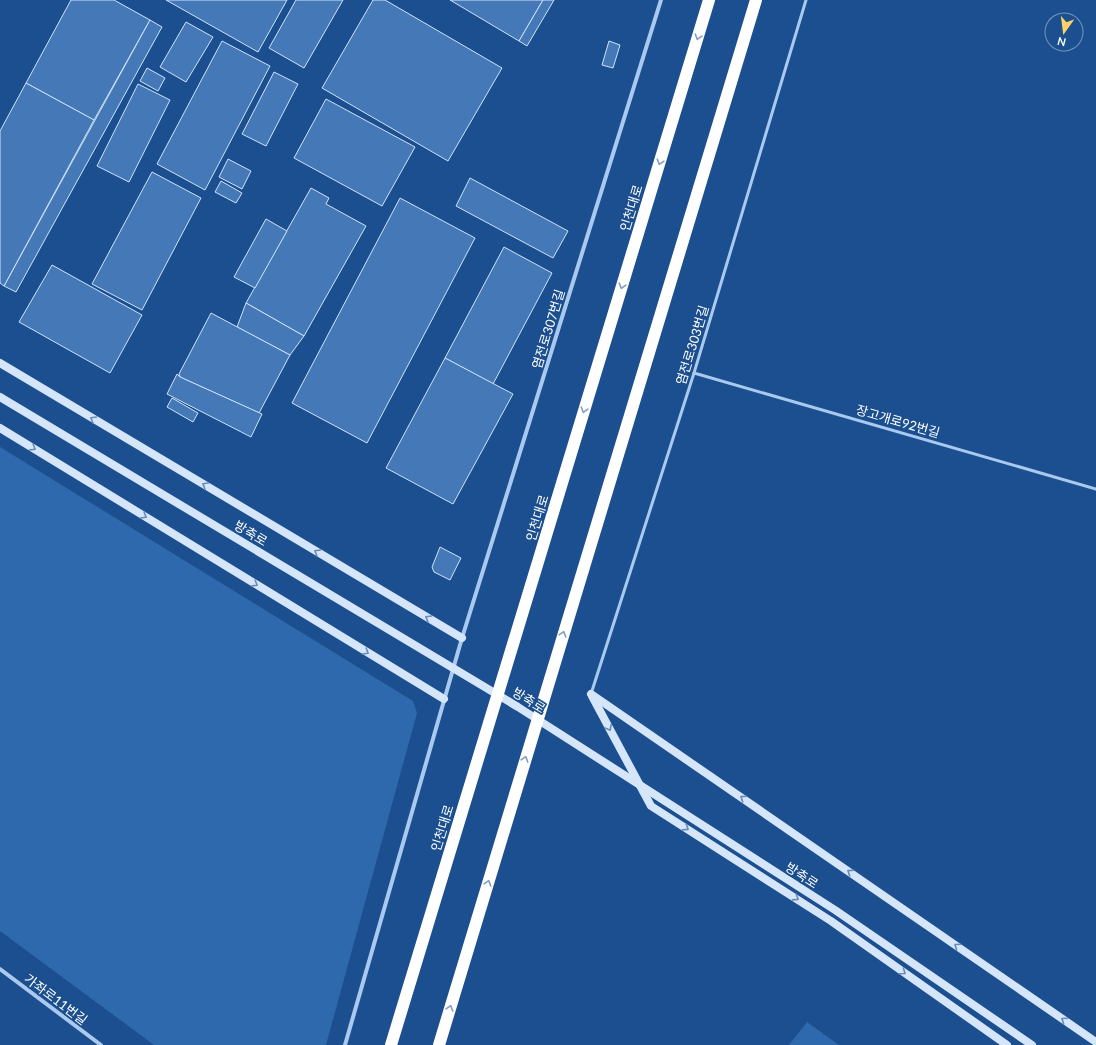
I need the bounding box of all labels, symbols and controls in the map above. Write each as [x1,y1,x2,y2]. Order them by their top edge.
north arrow [1044,12,1084,52]
one-way arrow [694,34,703,41]
text: N [1056,35,1067,50]
one-way arrow [656,158,665,165]
street label: 인천대로 [616,183,646,233]
one-way arrow [618,282,627,289]
street label: 염전로307번길 [528,287,568,371]
street label: 염전로303번길 [672,303,712,387]
street label: 장고개로92번길 [854,401,942,441]
one-way arrow [580,407,589,414]
one-way arrow [90,416,97,423]
one-way arrow [29,443,36,451]
one-way arrow [202,483,209,490]
street label: 인천대로 [522,493,552,543]
one-way arrow [140,511,147,518]
street label: 방축로 [231,517,271,549]
one-way arrow [314,549,321,556]
one-way arrow [251,579,258,586]
one-way arrow [425,616,432,623]
one-way arrow [558,631,567,638]
one-way arrow [362,647,369,654]
street label: 방축로 [510,684,548,716]
one-way arrow [605,724,612,731]
one-way arrow [520,756,529,763]
one-way arrow [740,795,747,803]
street label: 인천대로 [427,803,457,853]
one-way arrow [682,824,689,831]
street label: 방축로 [783,859,821,891]
one-way arrow [848,870,855,877]
one-way arrow [483,880,492,887]
one-way arrow [792,894,799,901]
one-way arrow [954,943,961,951]
one-way arrow [899,967,906,975]
street label: 가좌로11번길 [21,970,91,1028]
one-way arrow [445,1004,454,1011]
one-way arrow [1061,1017,1068,1025]

